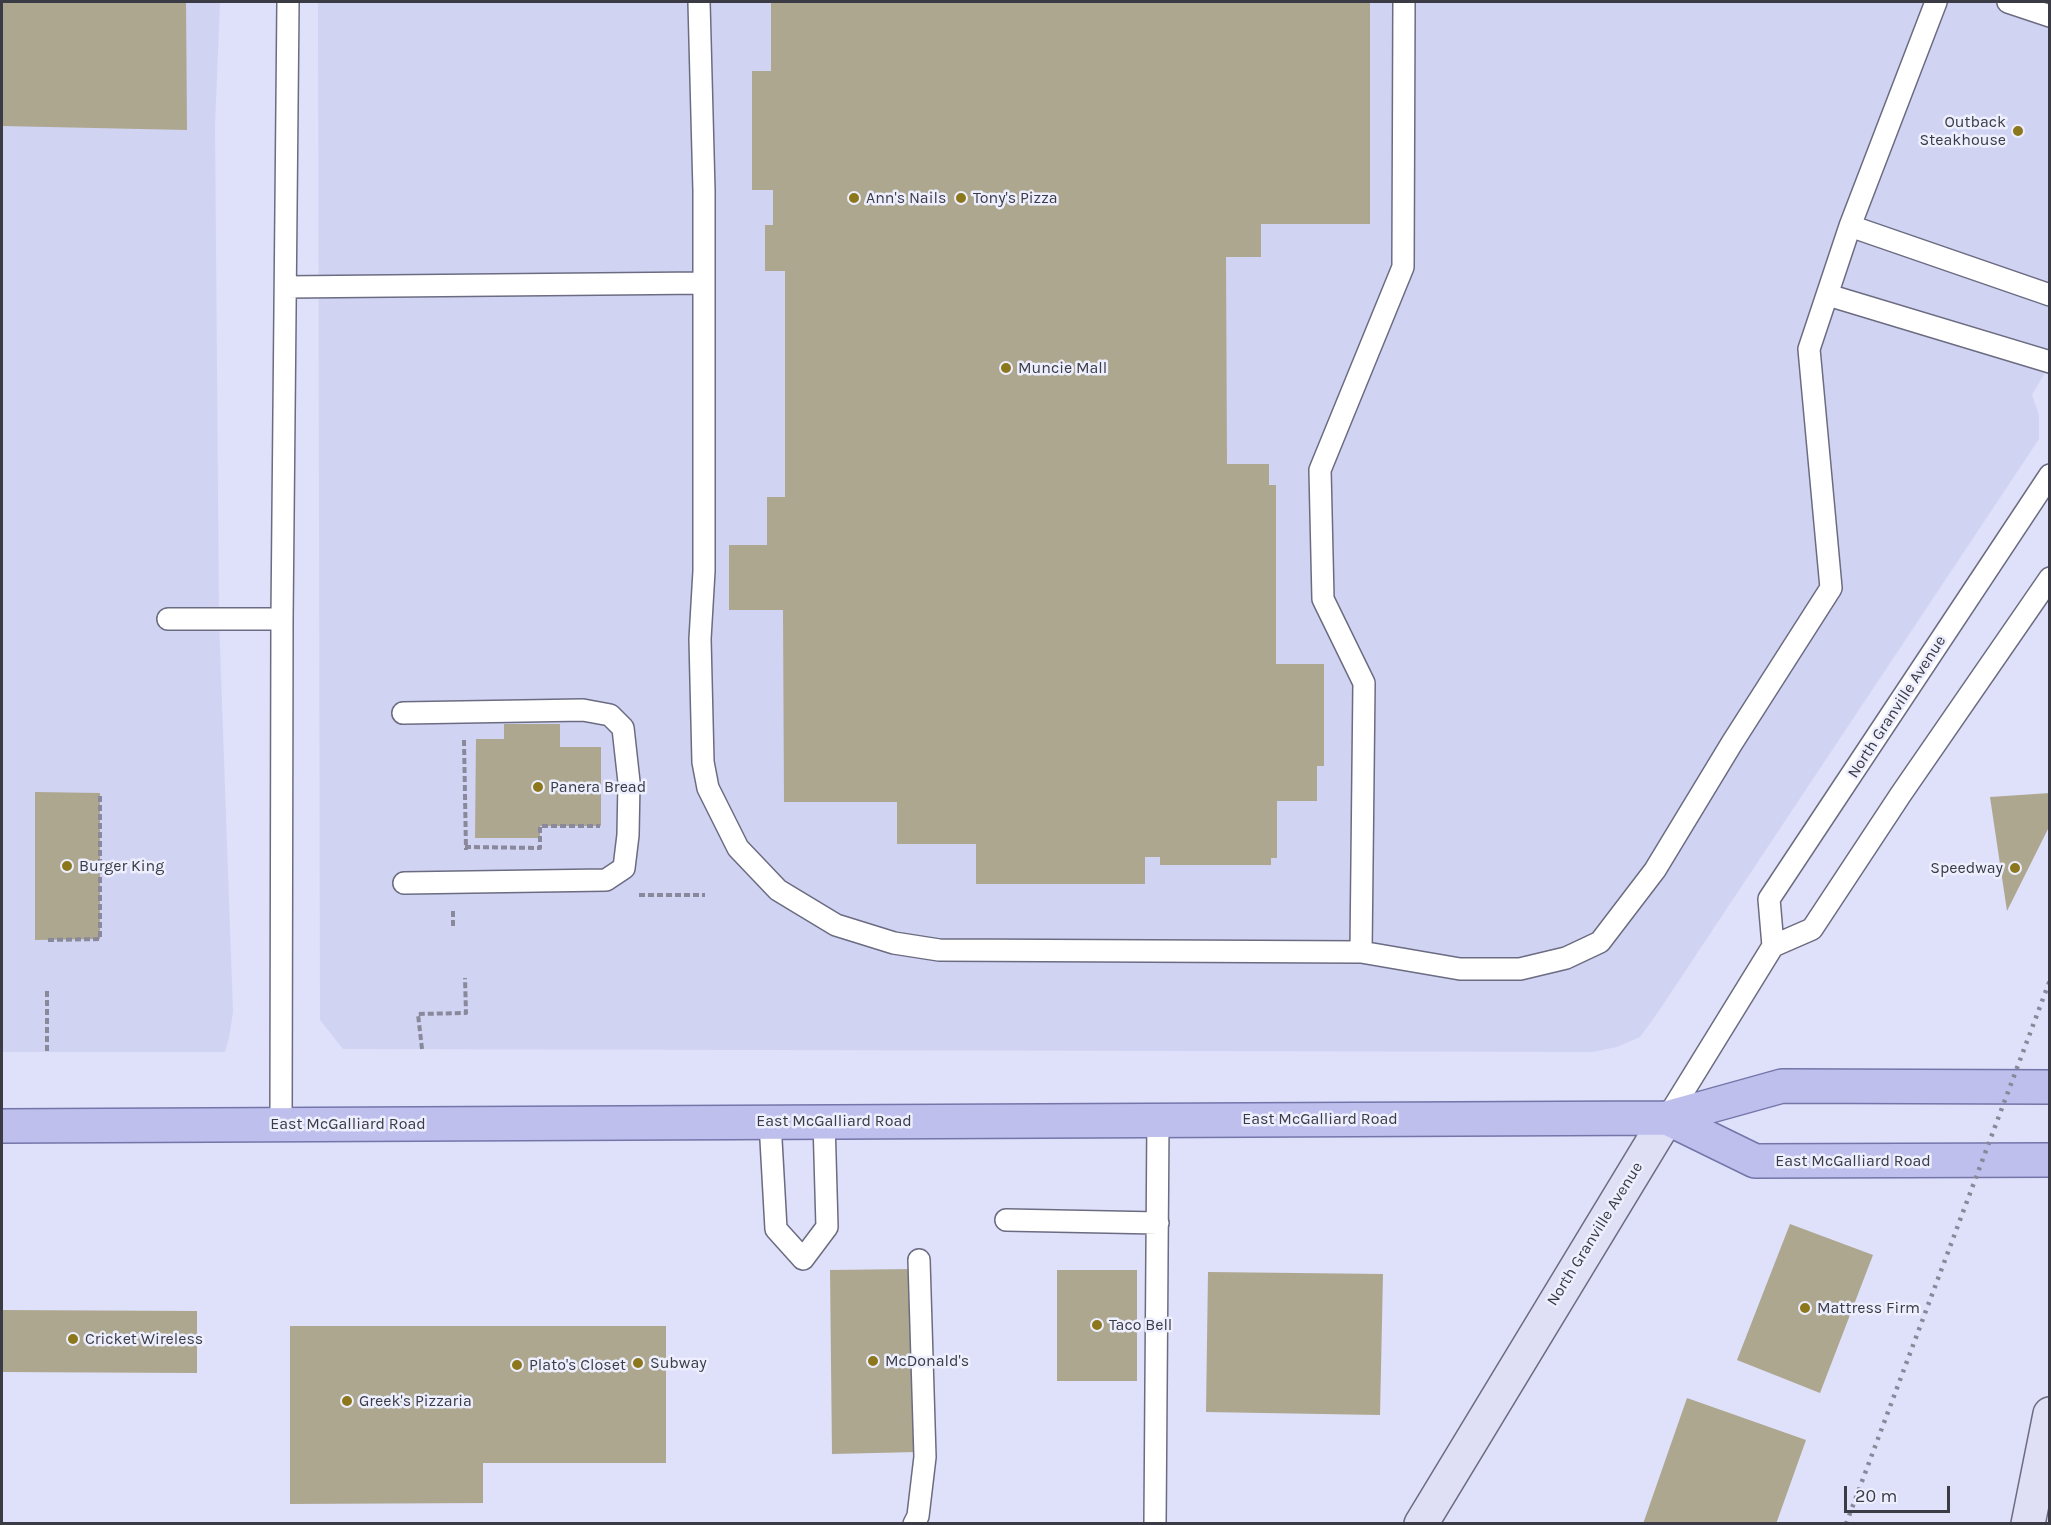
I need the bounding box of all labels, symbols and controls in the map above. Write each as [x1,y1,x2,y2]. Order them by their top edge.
place label: Outback Steakhouse [1920,112,2006,150]
marker: Outback Steakhouse [2011,124,2025,138]
place label: Ann's Nails [866,188,946,208]
place label: Tony's Pizza [973,188,1058,208]
marker: Ann's Nails [847,191,861,205]
marker: Tony's Pizza [954,191,968,205]
place label: Muncie Mall [1018,358,1107,378]
marker: Muncie Mall [999,361,1013,375]
street label: North Granville Avenue [1844,632,1950,782]
place label: Panera Bread [550,777,646,797]
marker: Panera Bread [531,780,545,794]
place label: Burger King [79,856,164,876]
place label: Speedway [1930,858,2003,878]
marker: Burger King [60,859,74,873]
marker: Speedway [2008,861,2022,875]
street label: East McGalliard Road [1242,1109,1398,1129]
street label: East McGalliard Road [756,1111,912,1131]
street label: East McGalliard Road [270,1114,426,1134]
street label: East McGalliard Road [1775,1151,1931,1171]
street label: North Granville Avenue [1543,1159,1647,1309]
place label: Mattress Firm [1817,1298,1920,1318]
marker: Mattress Firm [1798,1301,1812,1315]
place label: Taco Bell [1109,1315,1172,1335]
marker: Taco Bell [1090,1318,1104,1332]
place label: Cricket Wireless [85,1329,203,1349]
marker: Cricket Wireless [66,1332,80,1346]
place label: McDonald's [885,1351,969,1371]
place label: Subway [650,1353,707,1373]
marker: McDonald's [866,1354,880,1368]
place label: Plato's Closet [529,1355,626,1375]
marker: Subway [631,1356,645,1370]
marker: Plato's Closet [510,1358,524,1372]
place label: Greek's Pizzaria [359,1391,472,1411]
marker: Greek's Pizzaria [340,1394,354,1408]
scale bar [1847,1474,1954,1512]
text: 20 m [1855,1485,1897,1507]

